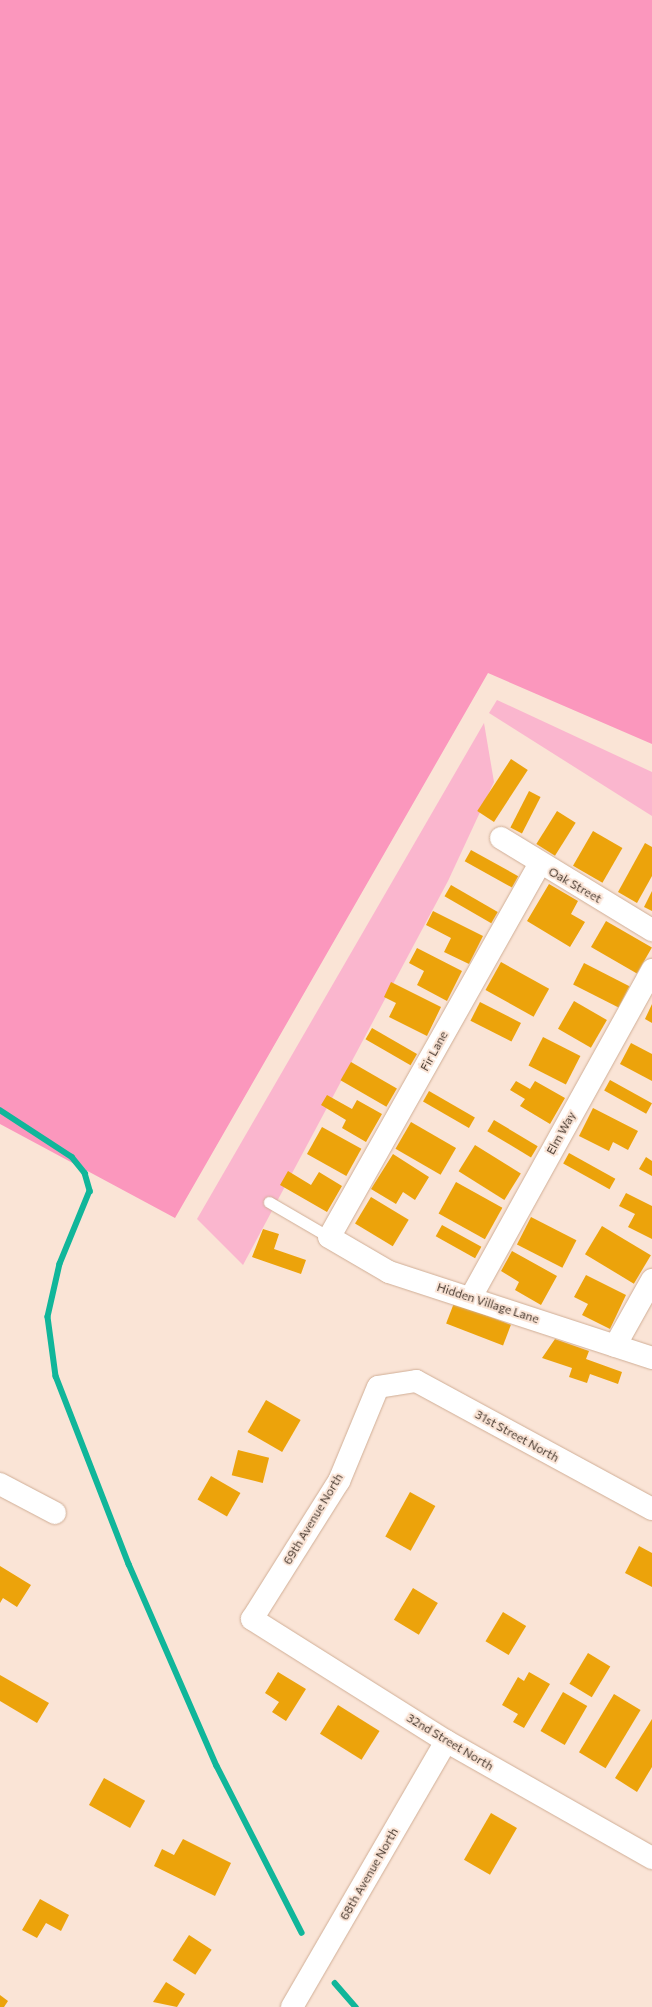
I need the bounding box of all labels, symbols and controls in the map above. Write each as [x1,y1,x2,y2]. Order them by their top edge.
street label: Oak Street [546,864,604,906]
street label: Fir Lane [417,1029,451,1073]
street label: Elm Way [543,1109,579,1157]
street label: Hidden Village Lane [435,1280,541,1326]
street label: 31st Street North [473,1407,561,1465]
street label: 69th Avenue North [280,1471,346,1567]
street label: 32nd Street North [404,1710,496,1774]
street label: 68th Avenue North [337,1825,401,1923]

